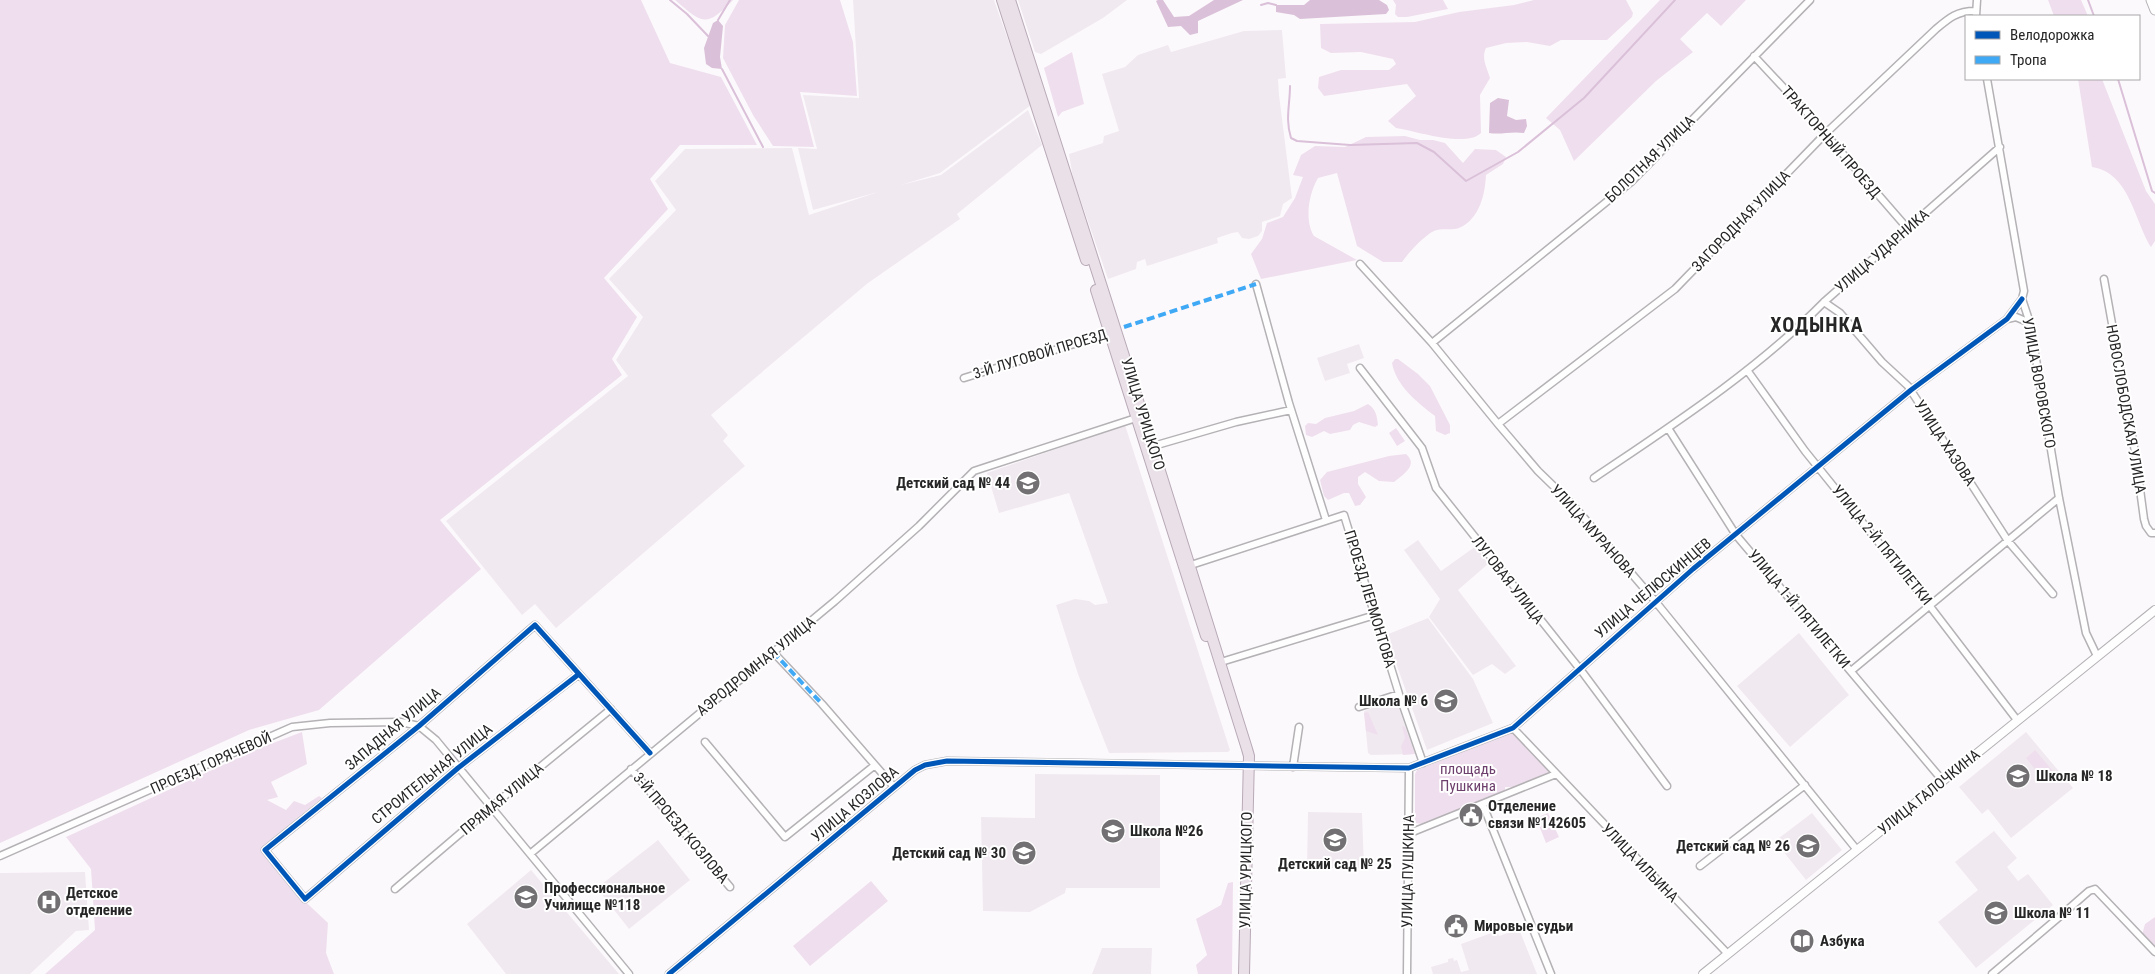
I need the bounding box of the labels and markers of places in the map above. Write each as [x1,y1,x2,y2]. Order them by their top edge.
school or university icon: Детский сад № 44 [1015,470,1041,496]
place label: Детский сад № 44 [896,474,1010,492]
school or university icon: Школа № 6 [1433,688,1459,714]
place label: Школа № 6 [1359,692,1428,710]
school or university icon: Школа № 18 [2005,763,2031,789]
place label: Школа № 18 [2036,767,2113,785]
place label: Отделение связи №142605 [1488,797,1586,832]
public building icon: Отделение связи №142605 [1458,802,1484,828]
school or university icon: Школа №26 [1100,818,1126,844]
place label: Школа №26 [1130,822,1204,840]
school or university icon: Детский сад № 25 [1322,827,1348,853]
school or university icon: Детский сад № 26 [1795,833,1821,859]
place label: Детский сад № 26 [1676,837,1790,855]
school or university icon: Детский сад № 30 [1011,840,1037,866]
place label: Детский сад № 30 [892,844,1006,862]
place label: Детский сад № 25 [1278,855,1392,873]
place label: Профессиональное Училище №118 [544,879,665,914]
place label: Детское отделение [66,884,132,919]
school or university icon: Профессиональное Училище №118 [513,884,539,910]
hospital icon: Детское отделение [36,889,62,915]
school or university icon: Школа № 11 [1983,900,2009,926]
place label: Школа № 11 [2014,904,2091,922]
public building icon: Мировые судьи [1443,913,1469,939]
place label: Мировые судьи [1474,917,1573,935]
library icon: Азбука [1789,928,1815,954]
place label: Азбука [1820,932,1865,950]

